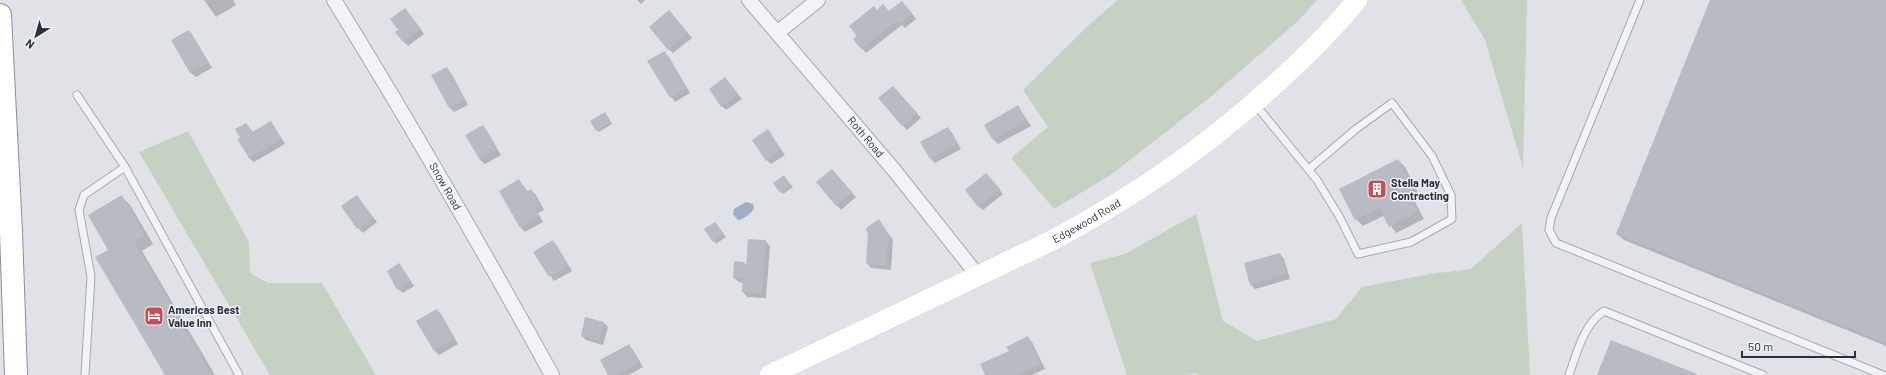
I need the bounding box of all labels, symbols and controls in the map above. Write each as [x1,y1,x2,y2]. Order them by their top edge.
north arrow [16,16,56,56]
text: N [23,37,37,52]
street label: Roth Road [845,114,887,160]
street label: Snow Road [427,160,465,212]
place label: Stella May Contracting [1391,176,1449,202]
building icon: Stella May Contracting [1366,178,1388,200]
street label: Edgewood Road [1050,196,1123,245]
place label: Americas Best Value Inn [168,303,239,329]
hotel icon: Americas Best Value Inn [143,305,165,327]
scale bar [1742,333,1855,359]
text: 50 m [1748,339,1773,353]

